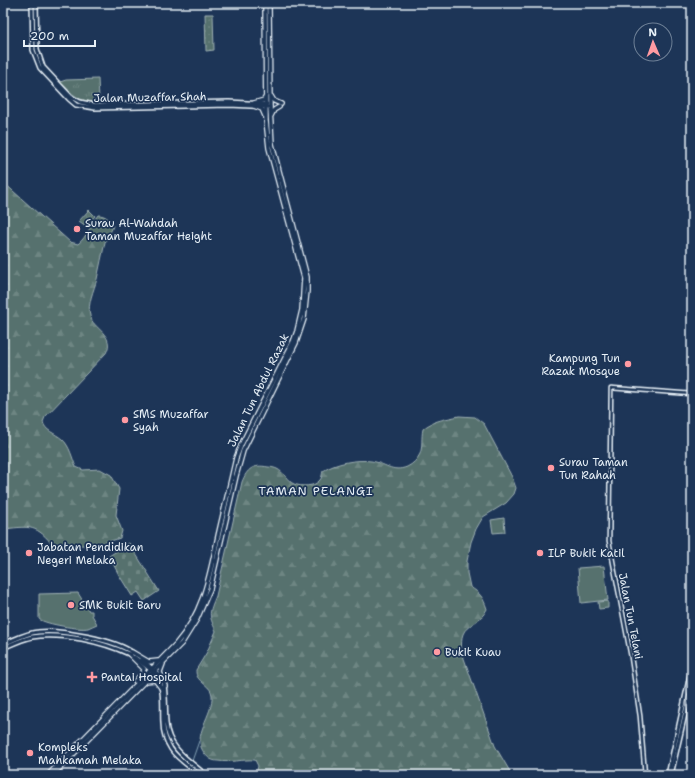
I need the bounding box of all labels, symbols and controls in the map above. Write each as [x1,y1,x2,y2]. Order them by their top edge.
scale bar [24,22,95,48]
north arrow [633,22,673,62]
text: N [648,25,658,40]
text: 200 m [30,28,69,44]
street label: Jalan Muzaffar Shah [93,89,207,106]
place label: Surau Al-Wahdah Taman Muzaffar Height [85,216,212,244]
marker: Surau Al-Wahdah Taman Muzaffar Height [72,224,82,234]
street label: Jalan Tun Abdul Razak [224,331,293,450]
place label: Kampung Tun Razak Mosque [541,351,620,379]
marker: Kampung Tun Razak Mosque [623,359,633,369]
place label: SMS Muzaffar Syah [133,407,209,435]
marker: SMS Muzaffar Syah [120,415,130,425]
place label: Surau Taman Tun Rahah [559,455,628,483]
marker: Surau Taman Tun Rahah [546,463,556,473]
district label: TAMAN PELANGI [259,483,374,499]
place label: Jabatan Pendidikan Negeri Melaka [37,540,144,568]
place label: ILP Bukit Katil [548,546,625,561]
marker: Jabatan Pendidikan Negeri Melaka [24,548,34,558]
marker: ILP Bukit Katil [535,548,545,558]
street label: Jalan Tun Telani [615,572,646,661]
place label: SMK Bukit Baru [79,598,161,613]
marker: SMK Bukit Baru [66,600,76,610]
place label: Bukit Kuau [445,645,501,660]
marker: Bukit Kuau [432,647,442,657]
place label: Pantai Hospital [101,670,183,685]
marker: Pantai Hospital [86,671,98,683]
place label: Kompleks Mahkamah Melaka [38,740,142,768]
marker: Kompleks Mahkamah Melaka [25,748,35,758]

